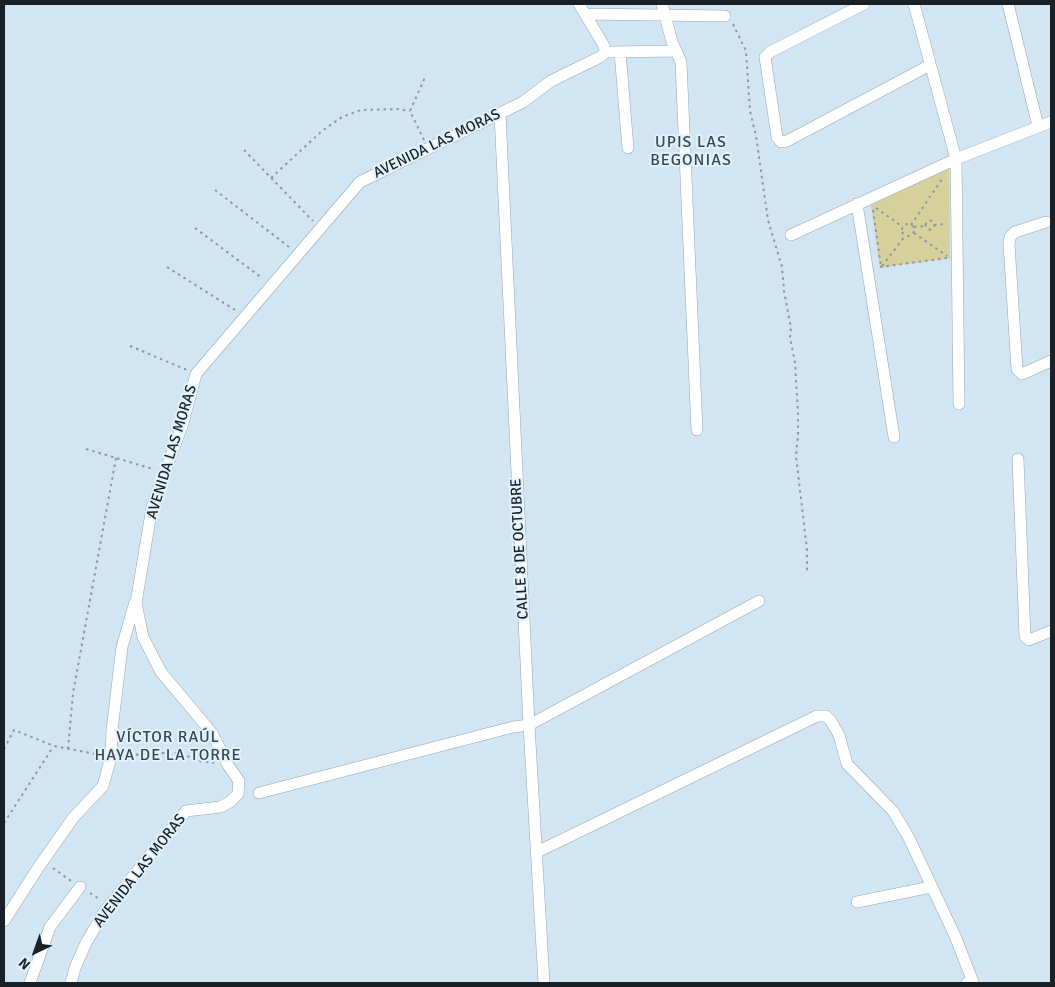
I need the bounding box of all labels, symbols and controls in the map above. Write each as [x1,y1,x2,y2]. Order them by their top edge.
street label: AVENIDA LAS MORAS [371,105,503,183]
district label: UPIS LAS BEGONIAS [649,133,733,171]
street label: AVENIDA LAS MORAS [143,383,201,521]
street label: CALLE 8 DE OCTUBRE [507,478,533,620]
district label: VÍCTOR RAÚL HAYA DE LA TORRE [93,728,243,766]
street label: AVENIDA LAS MORAS [90,811,190,931]
north arrow [10,927,60,977]
text: N [15,954,34,973]

